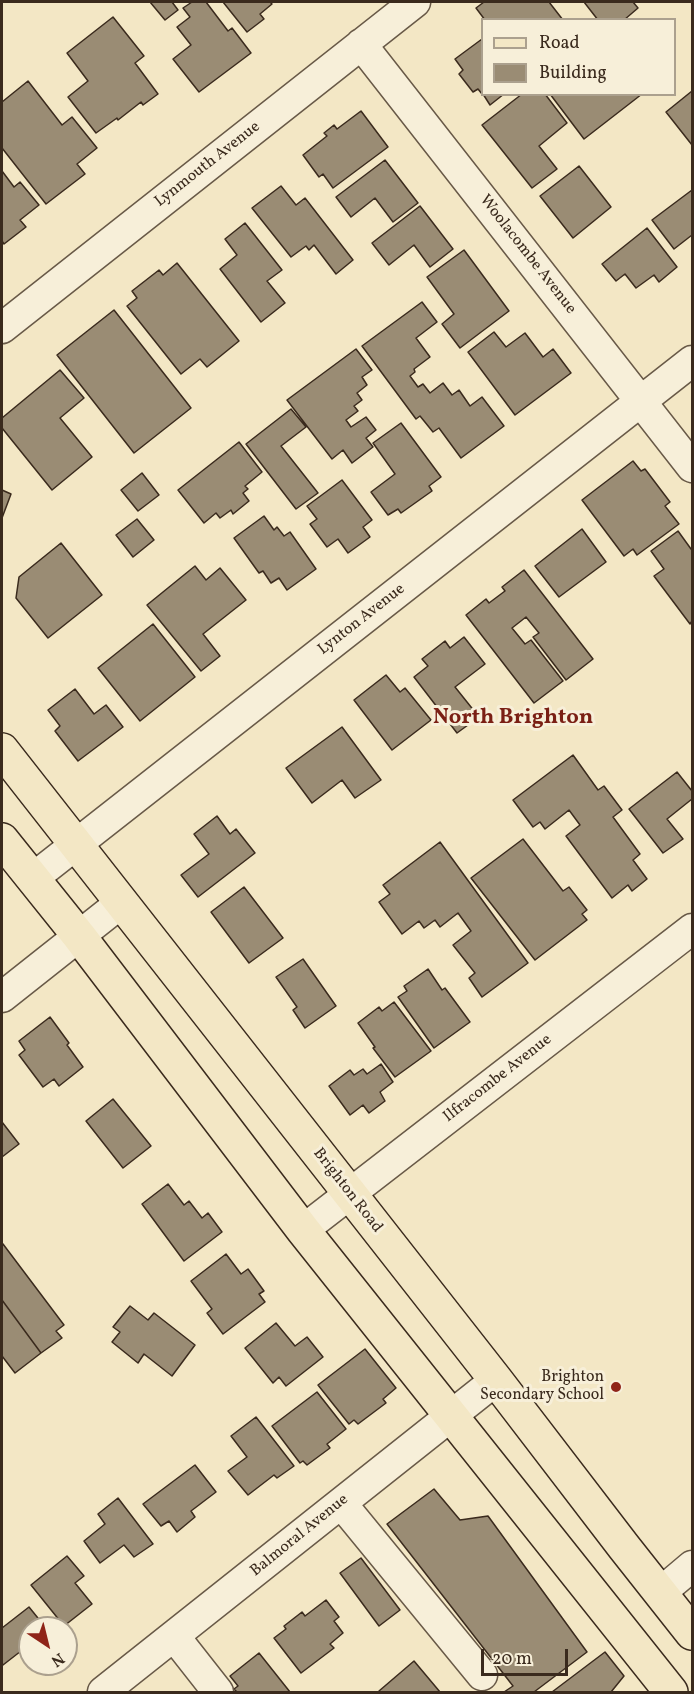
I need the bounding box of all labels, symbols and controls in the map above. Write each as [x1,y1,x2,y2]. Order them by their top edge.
legend [481,18,676,96]
text: Road [539,31,580,56]
text: Building [539,61,607,86]
street label: Lynmouth Avenue [151,118,265,212]
street label: Woolacombe Avenue [474,192,580,318]
street label: Lynton Avenue [315,580,409,660]
district label: North Brighton [433,706,593,732]
street label: Ilfracombe Avenue [440,1031,556,1127]
street label: Brighton Road [308,1145,386,1237]
place label: Brighton Secondary School [480,1368,604,1406]
marker: Brighton Secondary School [609,1380,623,1394]
street label: Balmoral Avenue [247,1491,353,1581]
north arrow [18,1616,78,1676]
scale bar [484,1637,571,1675]
text: N [46,1647,68,1671]
text: 20 m [492,1647,532,1672]

